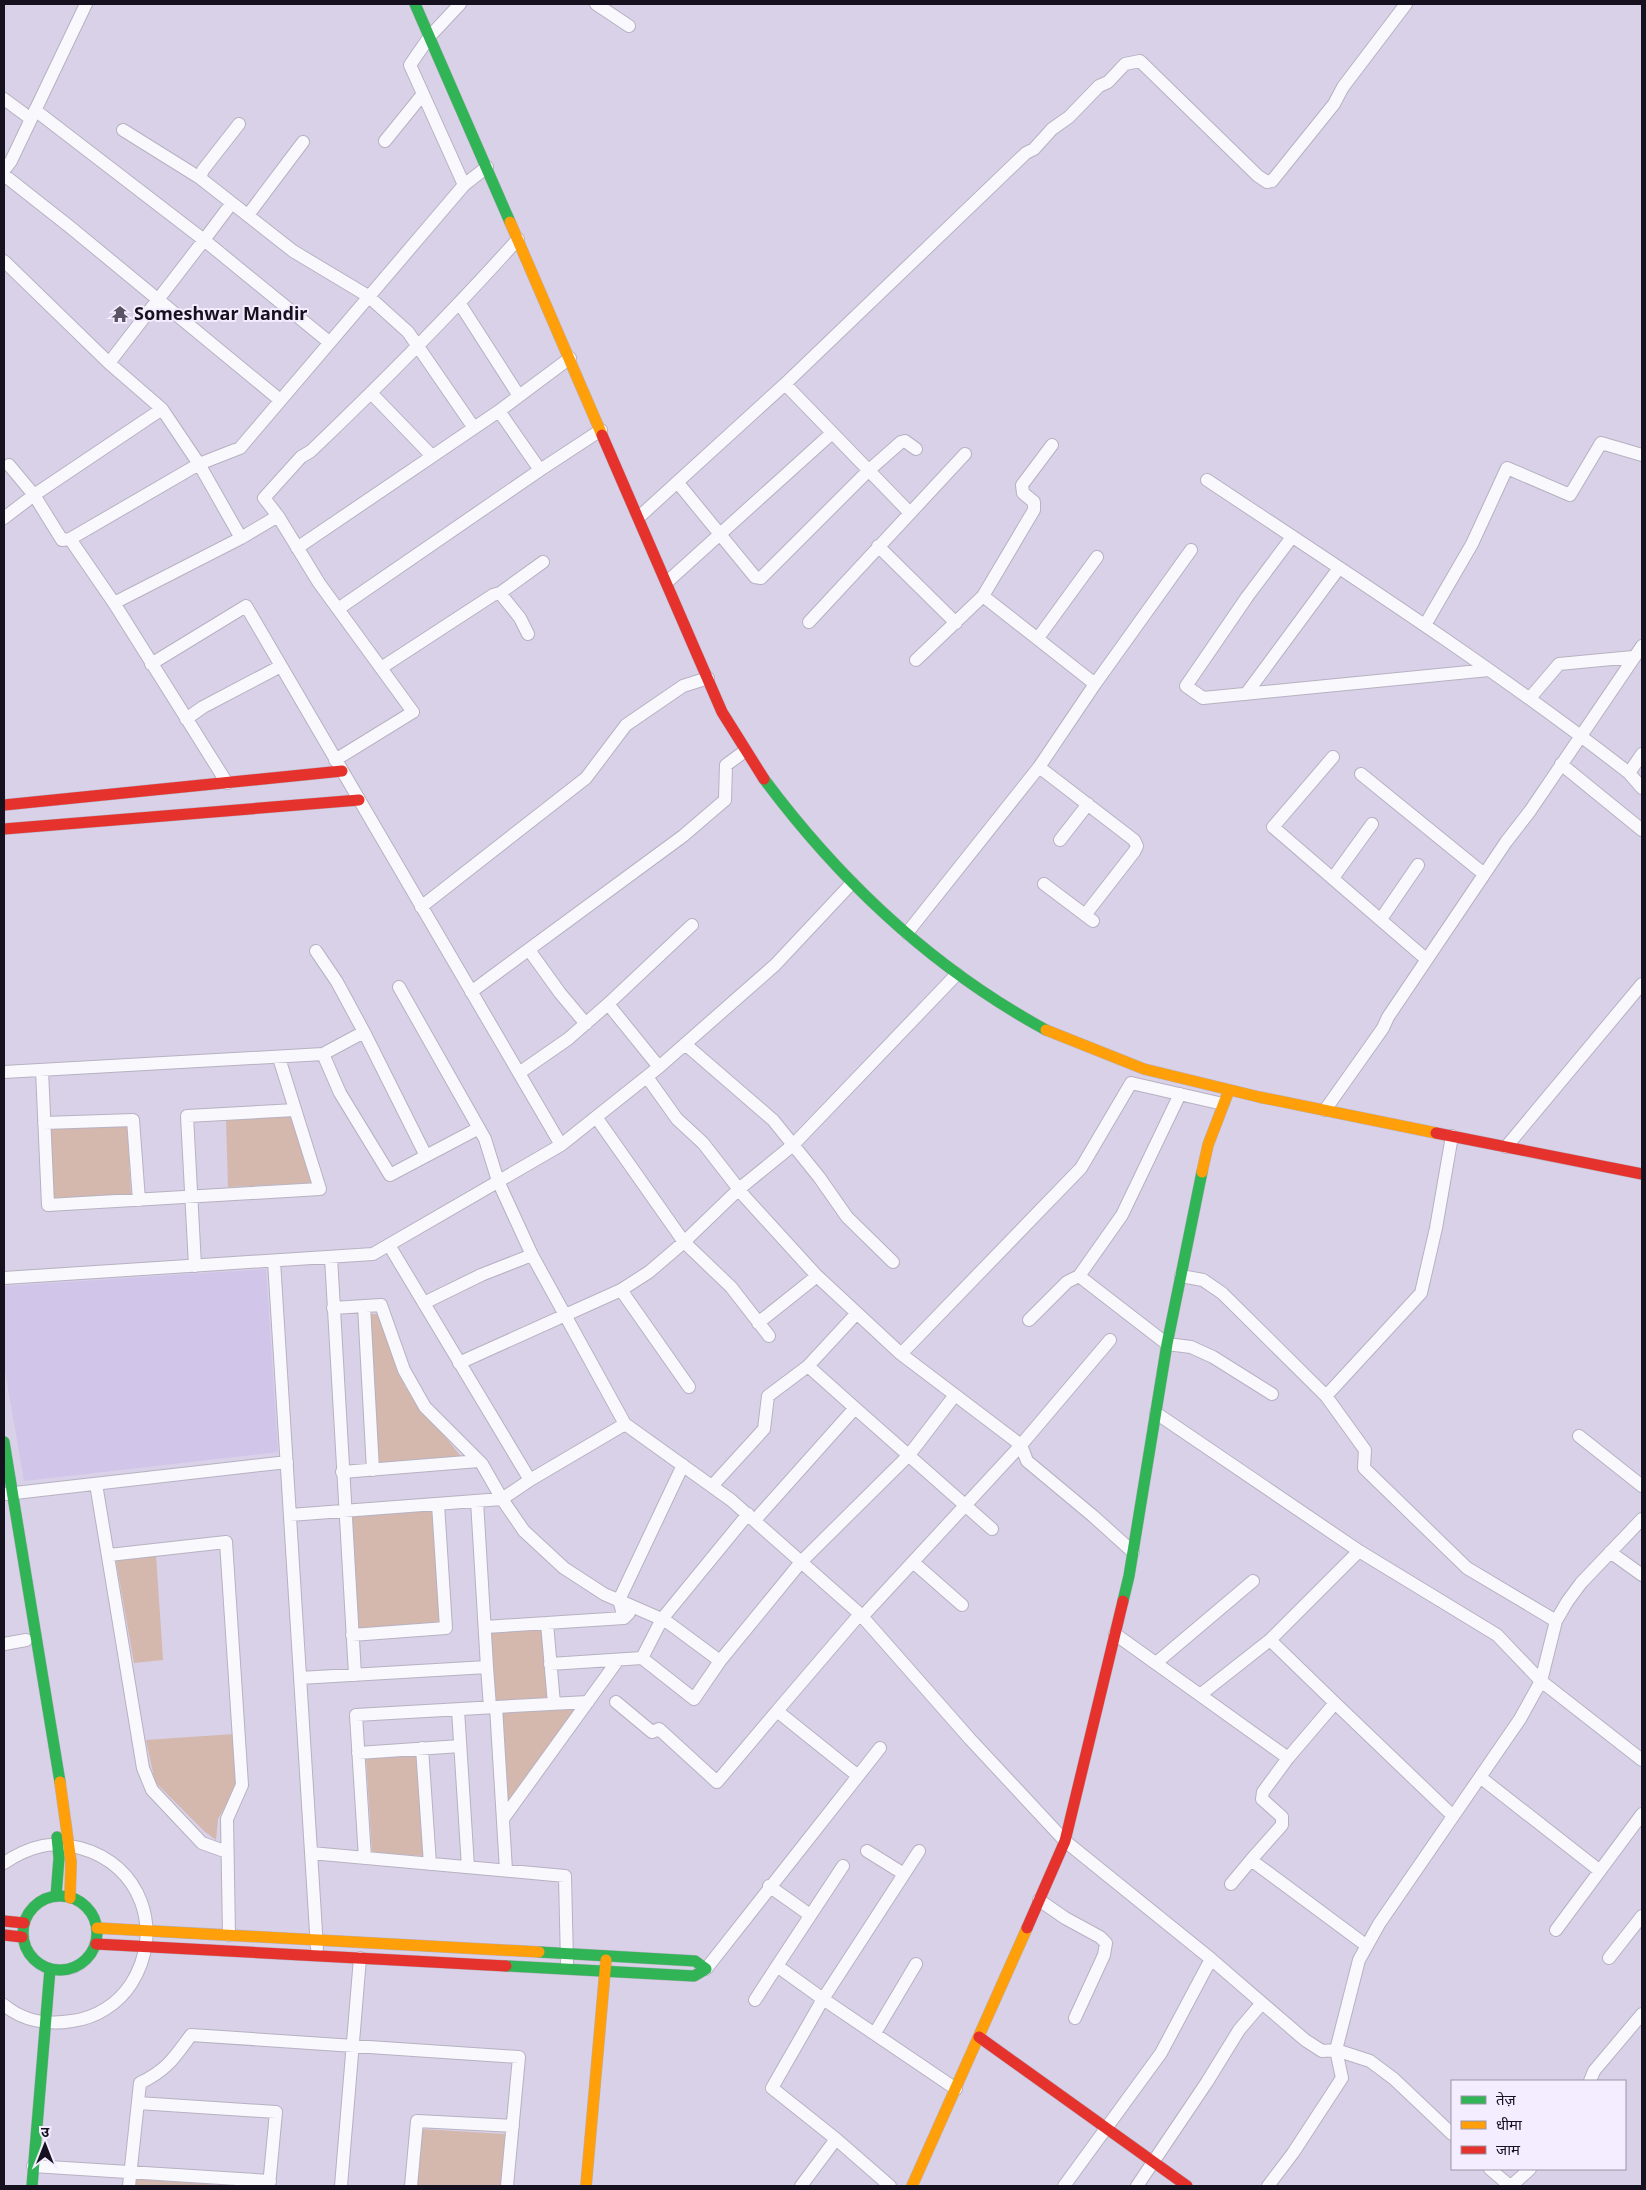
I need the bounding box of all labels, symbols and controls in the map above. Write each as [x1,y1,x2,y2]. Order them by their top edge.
place label: Someshwar Mandir [134,301,307,325]
temple icon: Someshwar Mandir [110,304,130,324]
legend [1451,2080,1626,2170]
text: तेज़ [1496,2089,1517,2109]
text: धीमा [1496,2114,1523,2134]
north arrow [20,2120,70,2170]
text: उ [41,2122,50,2141]
text: जाम [1496,2139,1521,2159]

